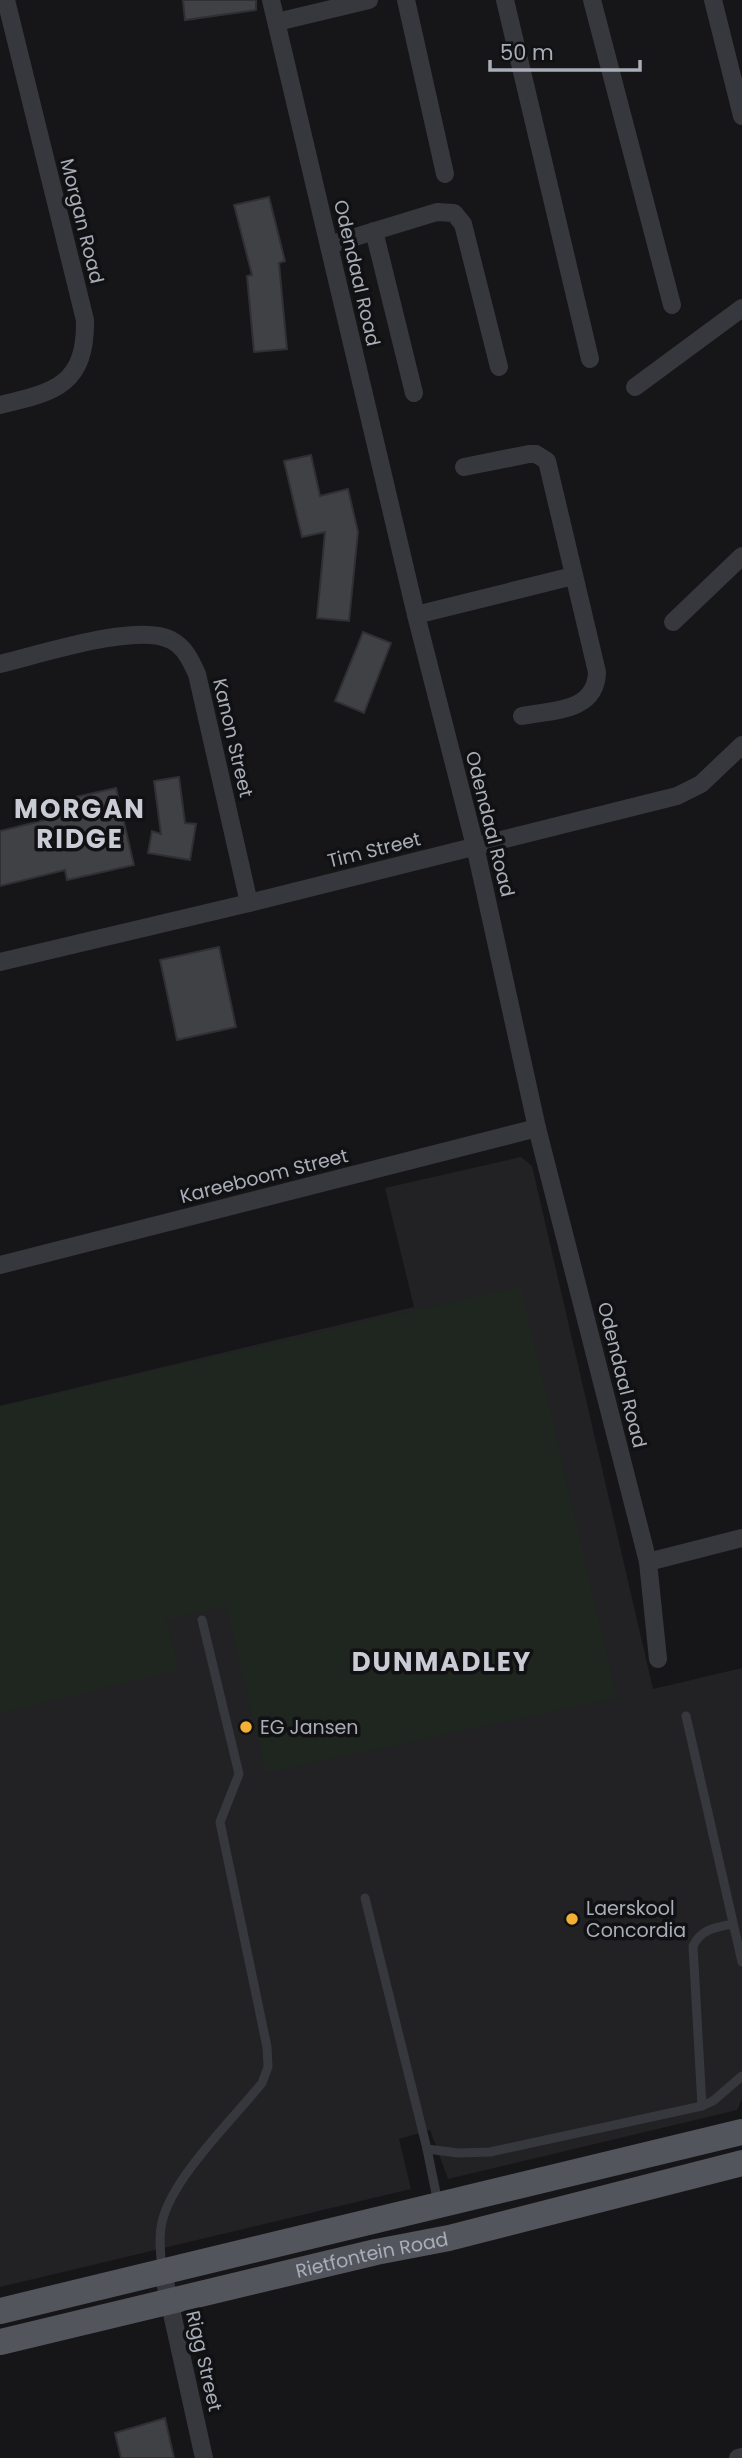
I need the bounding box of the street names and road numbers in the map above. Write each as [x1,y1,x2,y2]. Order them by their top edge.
street label: Morgan Road [53,156,111,286]
street label: Odendaal Road [327,197,387,349]
street label: Kanon Street [206,676,260,800]
street label: Odendaal Road [459,748,521,900]
street label: Tim Street [325,825,424,875]
street label: Kareeboom Street [177,1142,351,1210]
street label: Odendaal Road [591,1299,653,1451]
street label: Rietfontein Road [293,2225,450,2284]
street label: Rigg Street [179,2308,229,2414]

